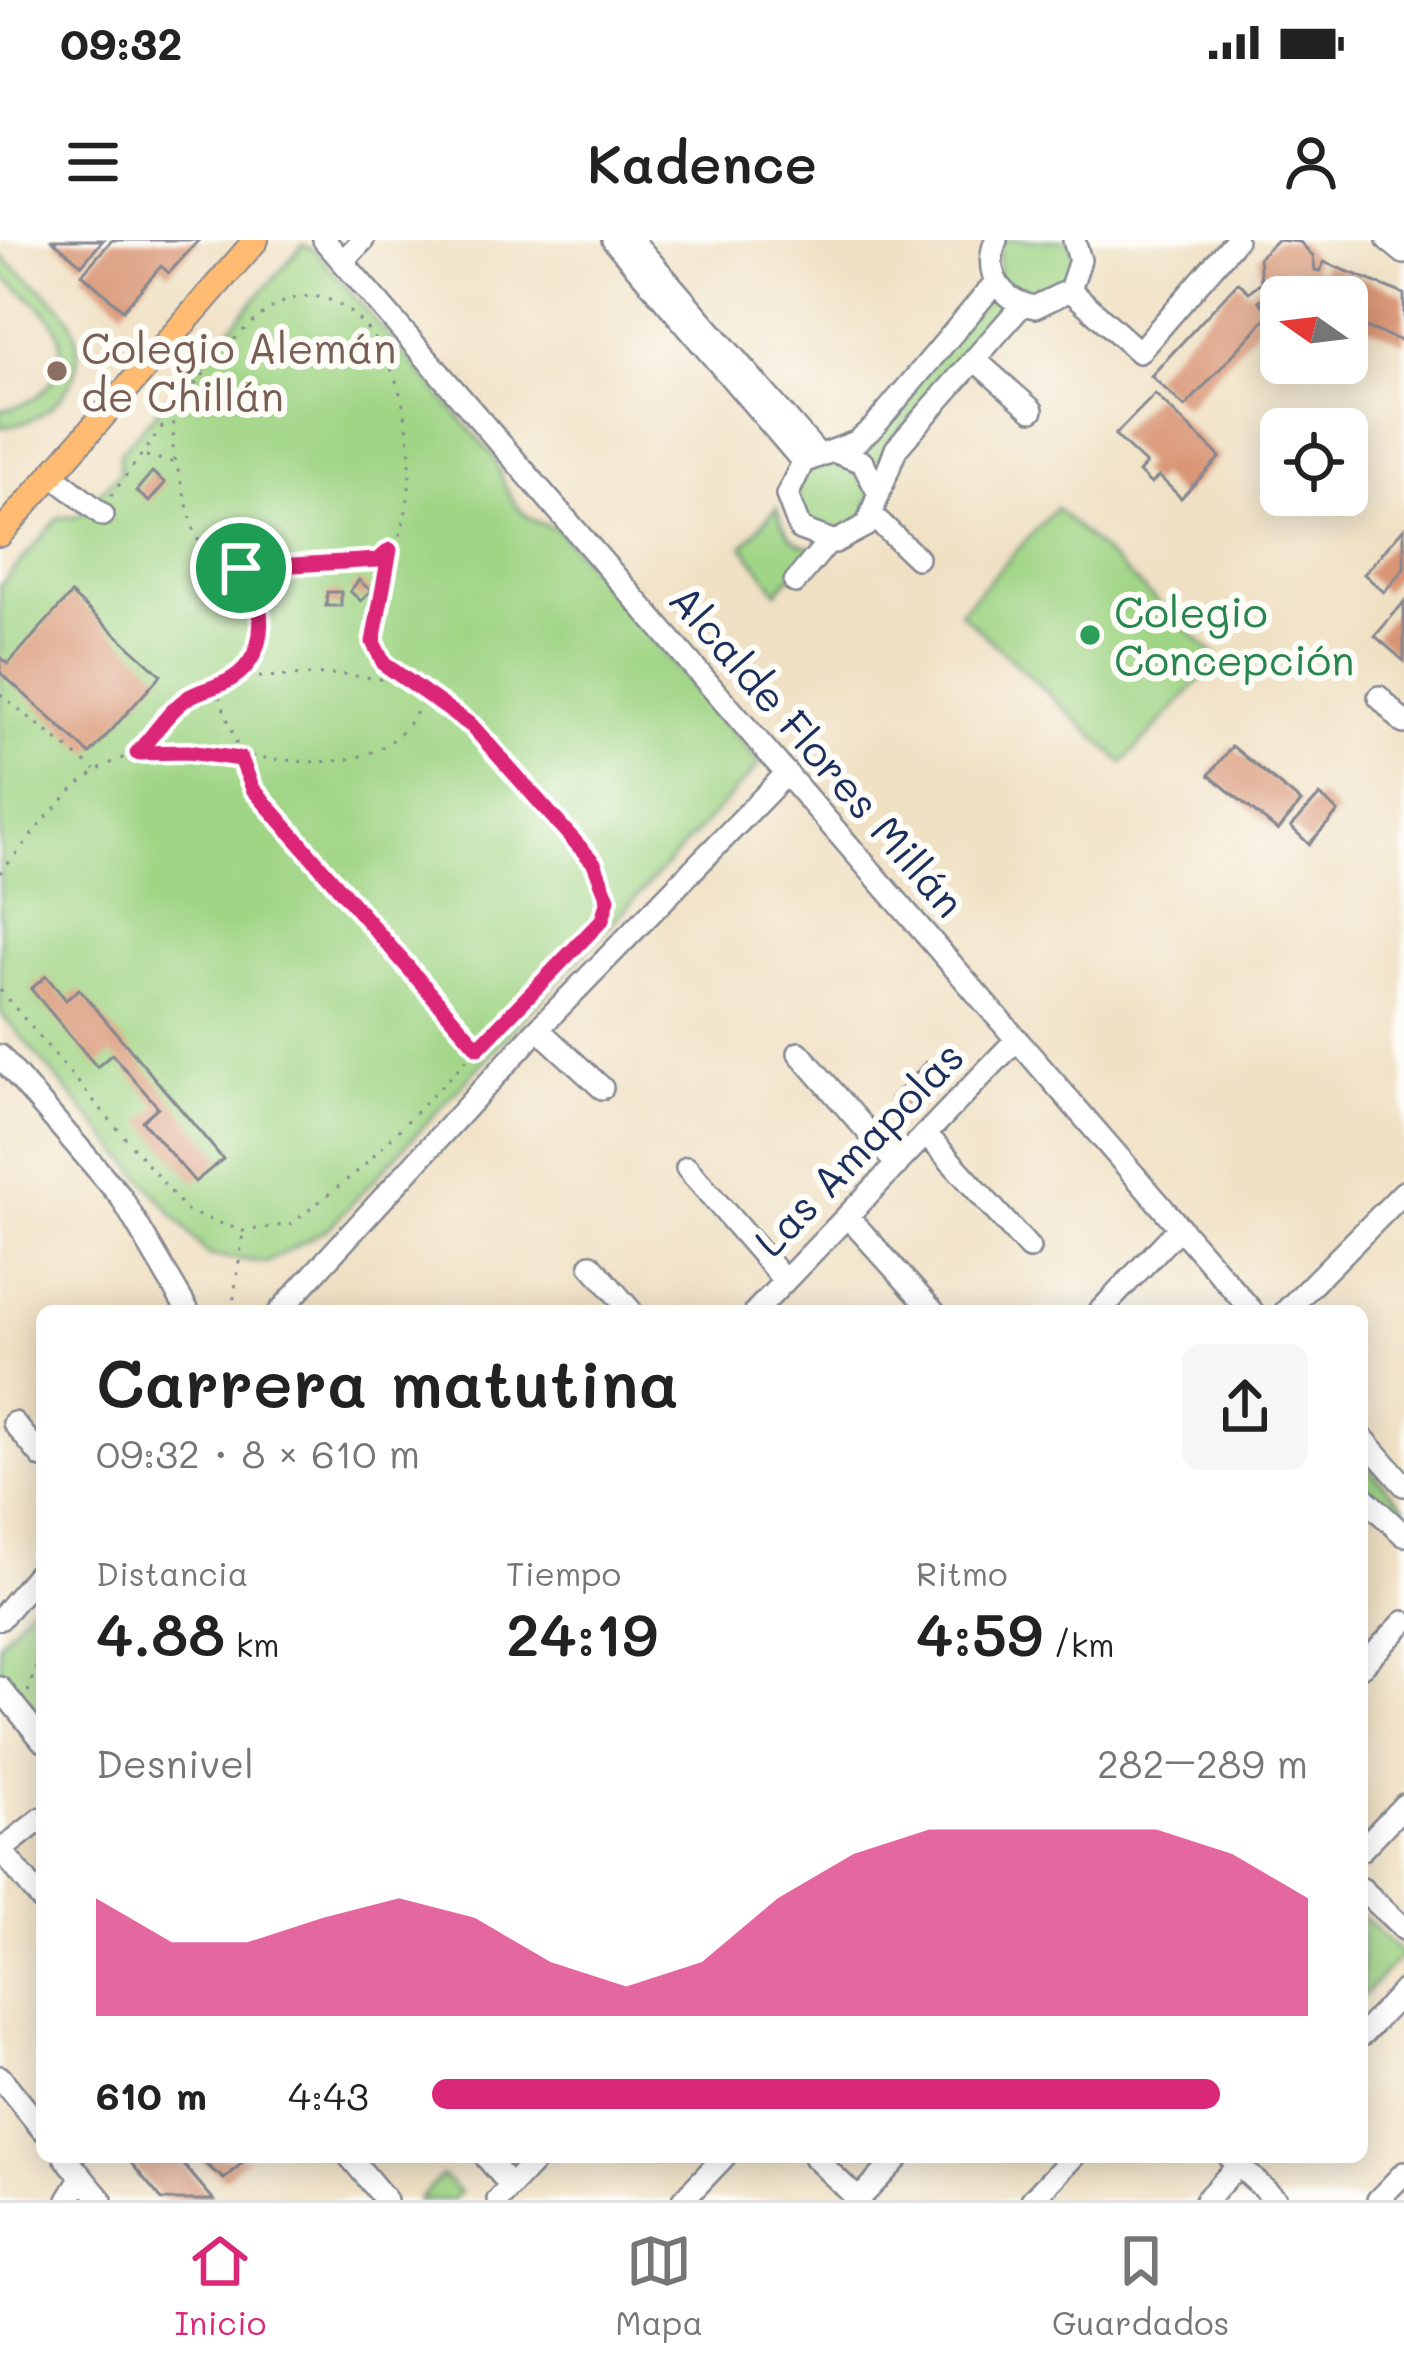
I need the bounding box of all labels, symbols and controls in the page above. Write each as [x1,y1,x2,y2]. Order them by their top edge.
text: 09:32 [60,13,182,71]
text: Kadence [587,127,817,198]
icon: menu [60,129,126,195]
icon: person [1278,129,1344,195]
north arrow [1260,276,1368,384]
map controls [1260,276,1368,516]
place label: Colegio Alemán de Chillán [81,320,397,423]
marker: Colegio Alemán de Chillán [44,358,70,384]
button: locate [1260,408,1368,516]
pin [190,517,292,619]
icon: arrive [208,535,274,601]
street label: Alcalde Flores Millán [658,572,978,928]
place label: Colegio Concepción [1114,584,1355,687]
marker: Colegio Concepción [1077,622,1103,648]
street label: Las Amapolas [741,1029,975,1267]
text: Carrera matutina [96,1339,679,1425]
button: share [1182,1344,1308,1470]
text: 09:32 · 8 × 610 m [96,1427,420,1478]
text: Distancia [96,1551,248,1594]
text: Tiempo [506,1551,621,1594]
text: Ritmo [916,1551,1008,1594]
text: 4.88 [96,1594,225,1672]
text: 24:19 [506,1594,658,1672]
text: 4:59 [916,1594,1043,1672]
text: km [225,1622,280,1665]
text: /km [1043,1622,1115,1665]
text: Desnivel [96,1737,254,1788]
text: 282–289 m [1097,1737,1308,1788]
text: 610 m [96,2069,207,2120]
text: 4:43 [288,2069,369,2120]
tab: Inicio [174,2228,266,2343]
tab: Mapa [615,2228,703,2343]
tab: Guardados [1052,2228,1230,2343]

